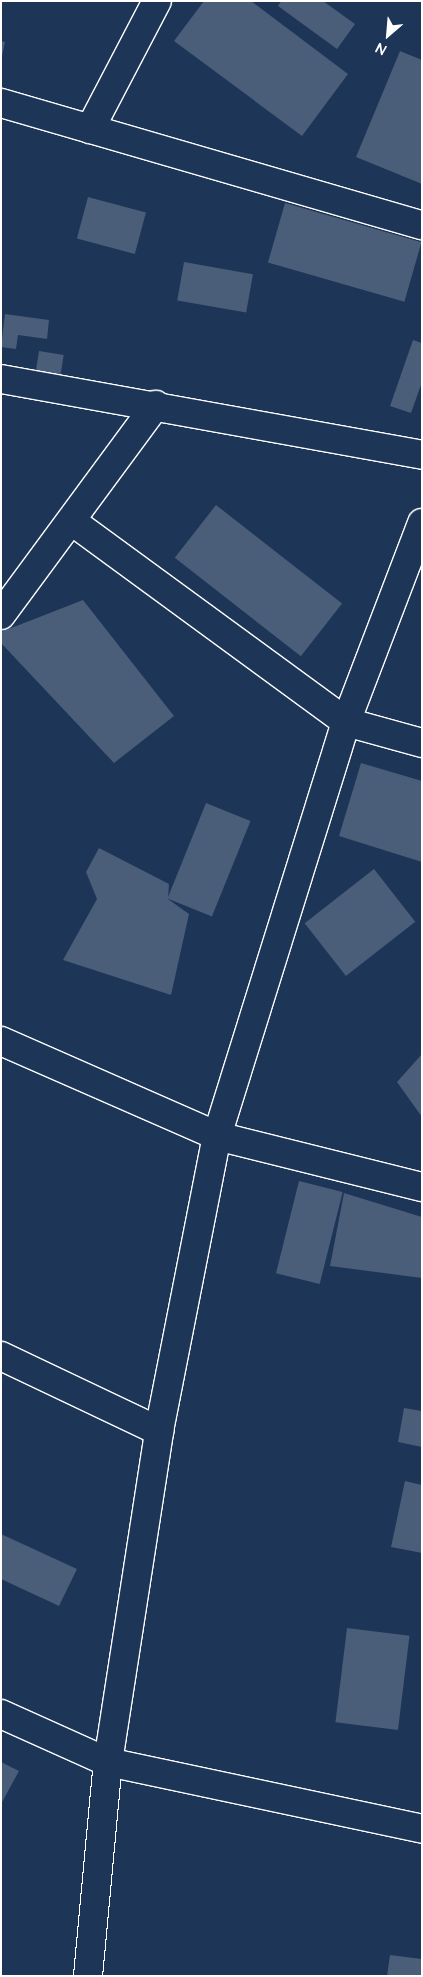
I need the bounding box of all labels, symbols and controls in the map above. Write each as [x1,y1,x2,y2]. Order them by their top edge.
north arrow [363,10,413,60]
text: N [373,37,390,59]

